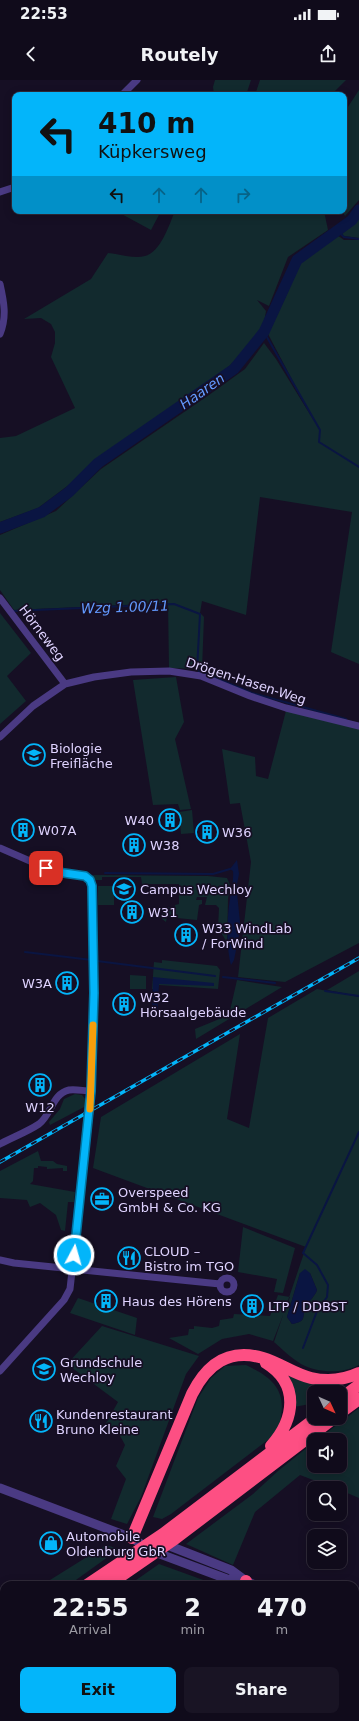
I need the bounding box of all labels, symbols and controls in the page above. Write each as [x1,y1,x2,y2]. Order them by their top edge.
text: 22:53 [20,5,68,23]
icon: back [20,43,42,65]
icon: share [317,43,339,65]
text: Routely [141,44,218,65]
text: 410 m [98,107,195,140]
icon: left [32,108,84,160]
text: Küpkersweg [98,141,207,162]
icon: left [106,184,128,206]
icon: ahead [148,184,170,206]
icon: ahead [190,184,212,206]
icon: right [232,184,254,206]
water label: Haaren [177,370,227,412]
water label: Wzg 1.00/11 [81,597,169,617]
street label: Hörneweg [16,602,68,664]
street label: Drögen-Hasen-Weg [184,654,308,708]
place label: Biologie Freifläche [50,741,113,771]
school or university icon: Biologie Freifläche [21,742,47,768]
building icon: W40 [157,807,183,833]
place label: W40 [125,813,154,828]
building icon: W07A [10,817,36,843]
building icon: W36 [194,819,220,845]
place label: W07A [38,823,76,838]
place label: W36 [222,825,251,840]
building icon: W38 [121,832,147,858]
place label: W38 [150,838,179,853]
pin [29,851,63,885]
icon: arrive [35,857,57,879]
school or university icon: Campus Wechloy [111,876,137,902]
place label: Campus Wechloy [140,882,252,897]
building icon: W31 [119,899,145,925]
place label: W31 [148,905,177,920]
place label: W33 WindLab / ForWind [202,921,292,951]
building icon: W33 WindLab / ForWind [173,922,199,948]
building icon: W3A [54,970,80,996]
place label: W3A [22,976,52,991]
place label: W32 Hörsaalgebäude [140,990,246,1020]
building icon: W32 Hörsaalgebäude [111,991,137,1017]
building icon: W12 [27,1072,53,1098]
place label: W12 [25,1100,55,1115]
place label: Overspeed GmbH & Co. KG [118,1185,221,1215]
office icon: Overspeed GmbH & Co. KG [89,1186,115,1212]
position arrow [53,1234,95,1276]
place label: CLOUD – Bistro im TGO [144,1244,234,1274]
restaurant icon: CLOUD – Bistro im TGO [116,1245,142,1271]
building icon: Haus des Hörens [93,1288,119,1314]
building icon: LTP / DDBST [239,1293,265,1319]
place label: Haus des Hörens [122,1294,232,1309]
place label: LTP / DDBST [268,1299,347,1314]
place label: Grundschule Wechloy [60,1355,142,1385]
school or university icon: Grundschule Wechloy [31,1356,57,1382]
north arrow [307,1385,347,1425]
map controls [307,1385,347,1569]
place label: Kundenrestaurant Bruno Kleine [56,1407,173,1437]
restaurant icon: Kundenrestaurant Bruno Kleine [28,1408,54,1434]
button: sound [307,1433,347,1473]
button: search [307,1481,347,1521]
place label: Automobile Oldenburg GbR [66,1529,166,1559]
button: layers [307,1529,347,1569]
shop icon: Automobile Oldenburg GbR [38,1530,64,1556]
text: 22:55 [52,1594,128,1622]
text: 2 [184,1594,201,1622]
text: 470 [257,1594,307,1622]
text: Arrival [69,1622,111,1637]
text: min [180,1622,205,1637]
text: m [276,1622,288,1637]
button: Exit [20,1667,176,1713]
button: Share [184,1667,339,1713]

